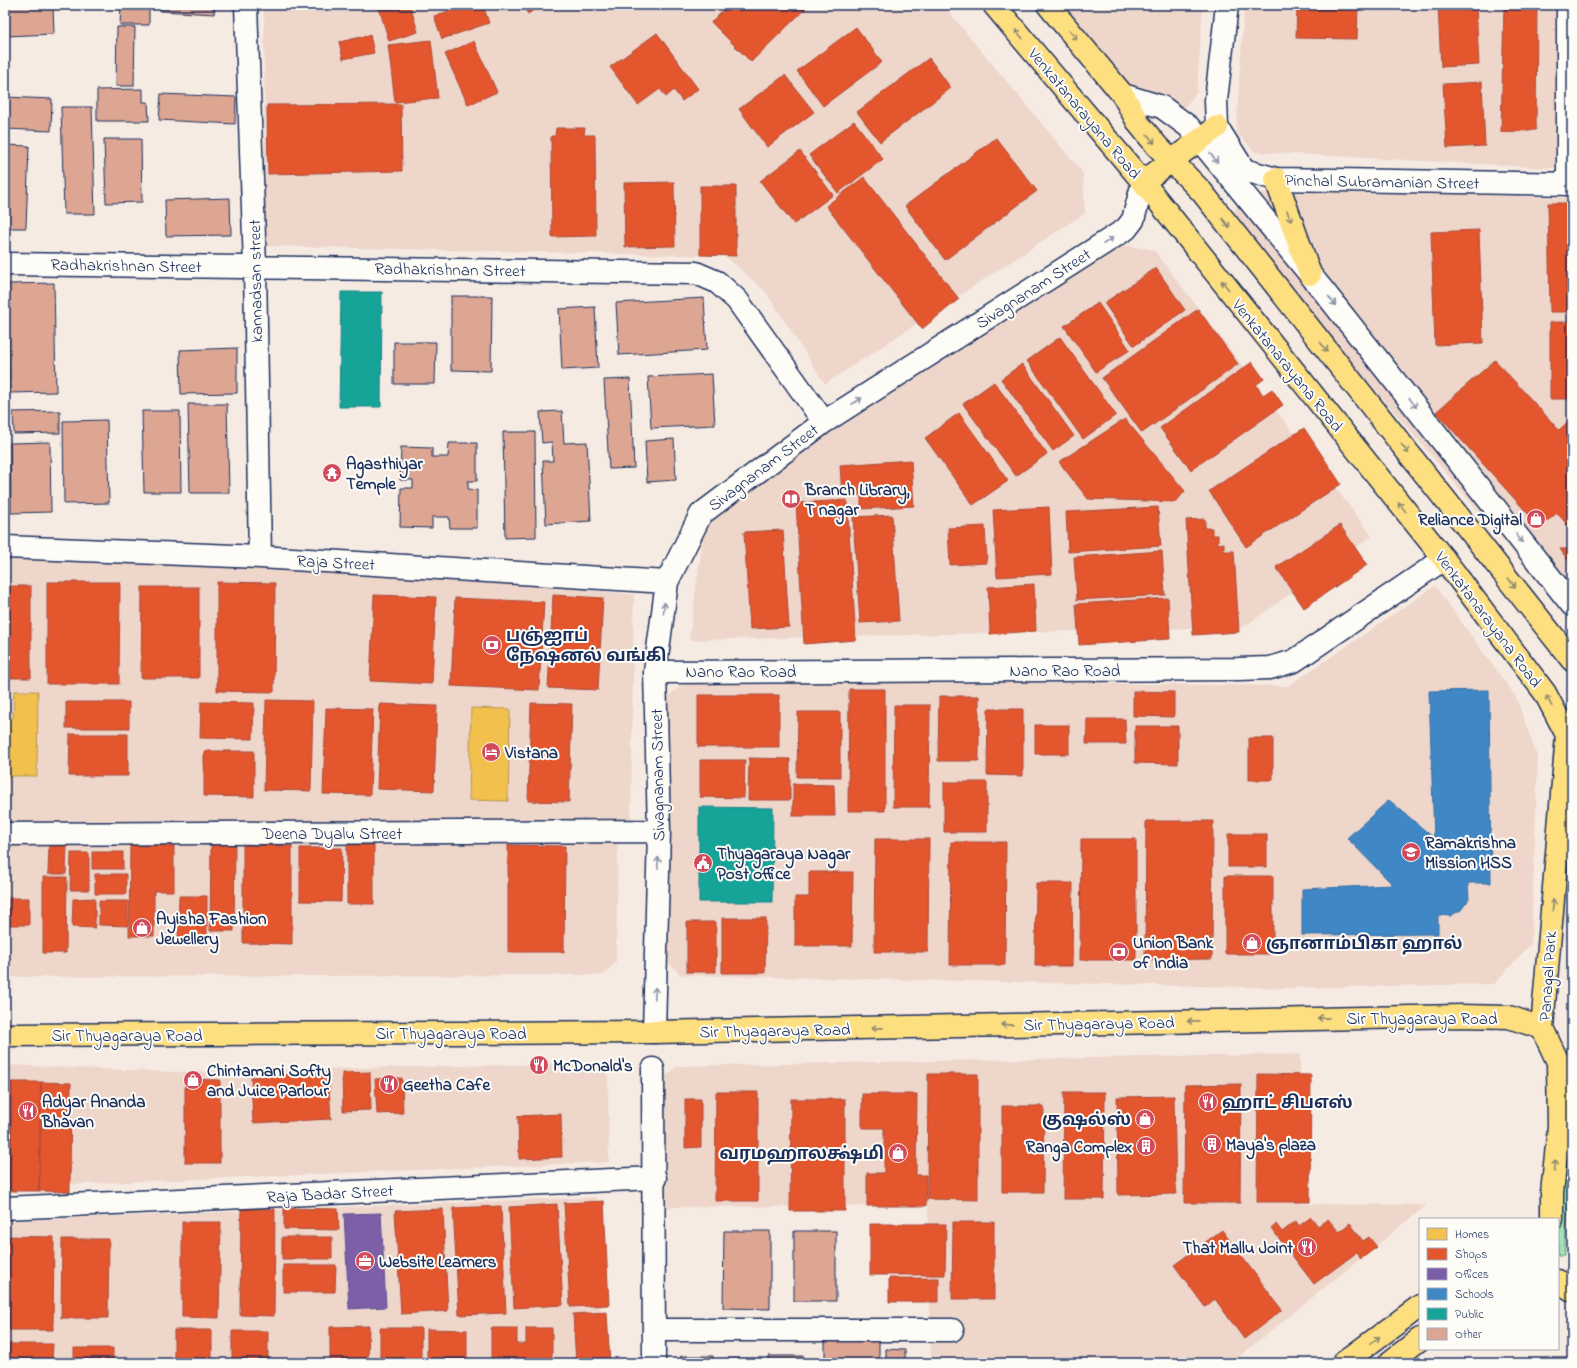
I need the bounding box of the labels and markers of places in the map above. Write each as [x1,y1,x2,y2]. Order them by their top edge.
place label: Agasthiyar Temple [346,452,423,497]
temple icon: Agasthiyar Temple [321,462,343,484]
place label: Branch Library, T nagar [804,478,910,525]
library icon: Branch Library, T nagar [780,488,802,510]
place label: Reliance Digital [1418,508,1522,535]
shop icon: Reliance Digital [1525,508,1547,530]
place label: பஞ்ஐாப் நேஷனல் வங்கி [506,624,667,669]
bank icon: பஞ்ஐாப் நேஷனல் வங்கி [481,634,503,656]
hotel icon: Vistana [480,741,502,763]
place label: Vistana [504,741,558,766]
place label: Ramakrishna Mission HSS [1425,831,1516,876]
school or university icon: Ramakrishna Mission HSS [1400,841,1422,863]
place label: Thyagaraya Nagar Post office [717,842,851,887]
public building icon: Thyagaraya Nagar Post office [692,852,714,874]
place label: Ayisha Fashion Jewellery [156,907,267,954]
shop icon: Ayisha Fashion Jewellery [131,917,153,939]
place label: Union Bank of India [1133,931,1214,976]
shop icon: ஞானாம்பிகா ஹால் [1241,932,1263,954]
place label: ஞானாம்பிகா ஹால் [1266,932,1463,957]
bank icon: Union Bank of India [1108,941,1130,963]
restaurant icon: McDonald's [528,1054,550,1076]
place label: McDonald's [553,1054,633,1079]
place label: Chintamani Softy and Juice Parlour [207,1059,331,1104]
shop icon: Chintamani Softy and Juice Parlour [182,1069,204,1091]
restaurant icon: Geetha Cafe [378,1073,400,1095]
place label: Geetha Cafe [403,1073,492,1098]
place label: Adyar Ananda Bhavan [41,1090,145,1135]
restaurant icon: ஹாட் சிபஎஸ் [1197,1091,1219,1113]
place label: ஹாட் சிபஎஸ் [1222,1091,1353,1116]
restaurant icon: Adyar Ananda Bhavan [17,1100,39,1122]
place label: குஷல்ஸ் [1042,1108,1131,1133]
shop icon: குஷல்ஸ் [1134,1108,1156,1130]
building icon: Maya's plaza [1201,1133,1223,1155]
place label: Maya's plaza [1226,1133,1316,1160]
place label: Ranga Complex [1026,1135,1132,1162]
building icon: Ranga Complex [1135,1135,1157,1157]
place label: வரமஹாலக்ஷ்மி [720,1142,884,1167]
shop icon: வரமஹாலக்ஷ்மி [887,1142,909,1164]
place label: That Mallu Joint [1183,1236,1293,1261]
restaurant icon: That Mallu Joint [1296,1236,1318,1258]
office icon: Website Learners [354,1250,376,1272]
place label: Website Learners [379,1250,497,1275]

